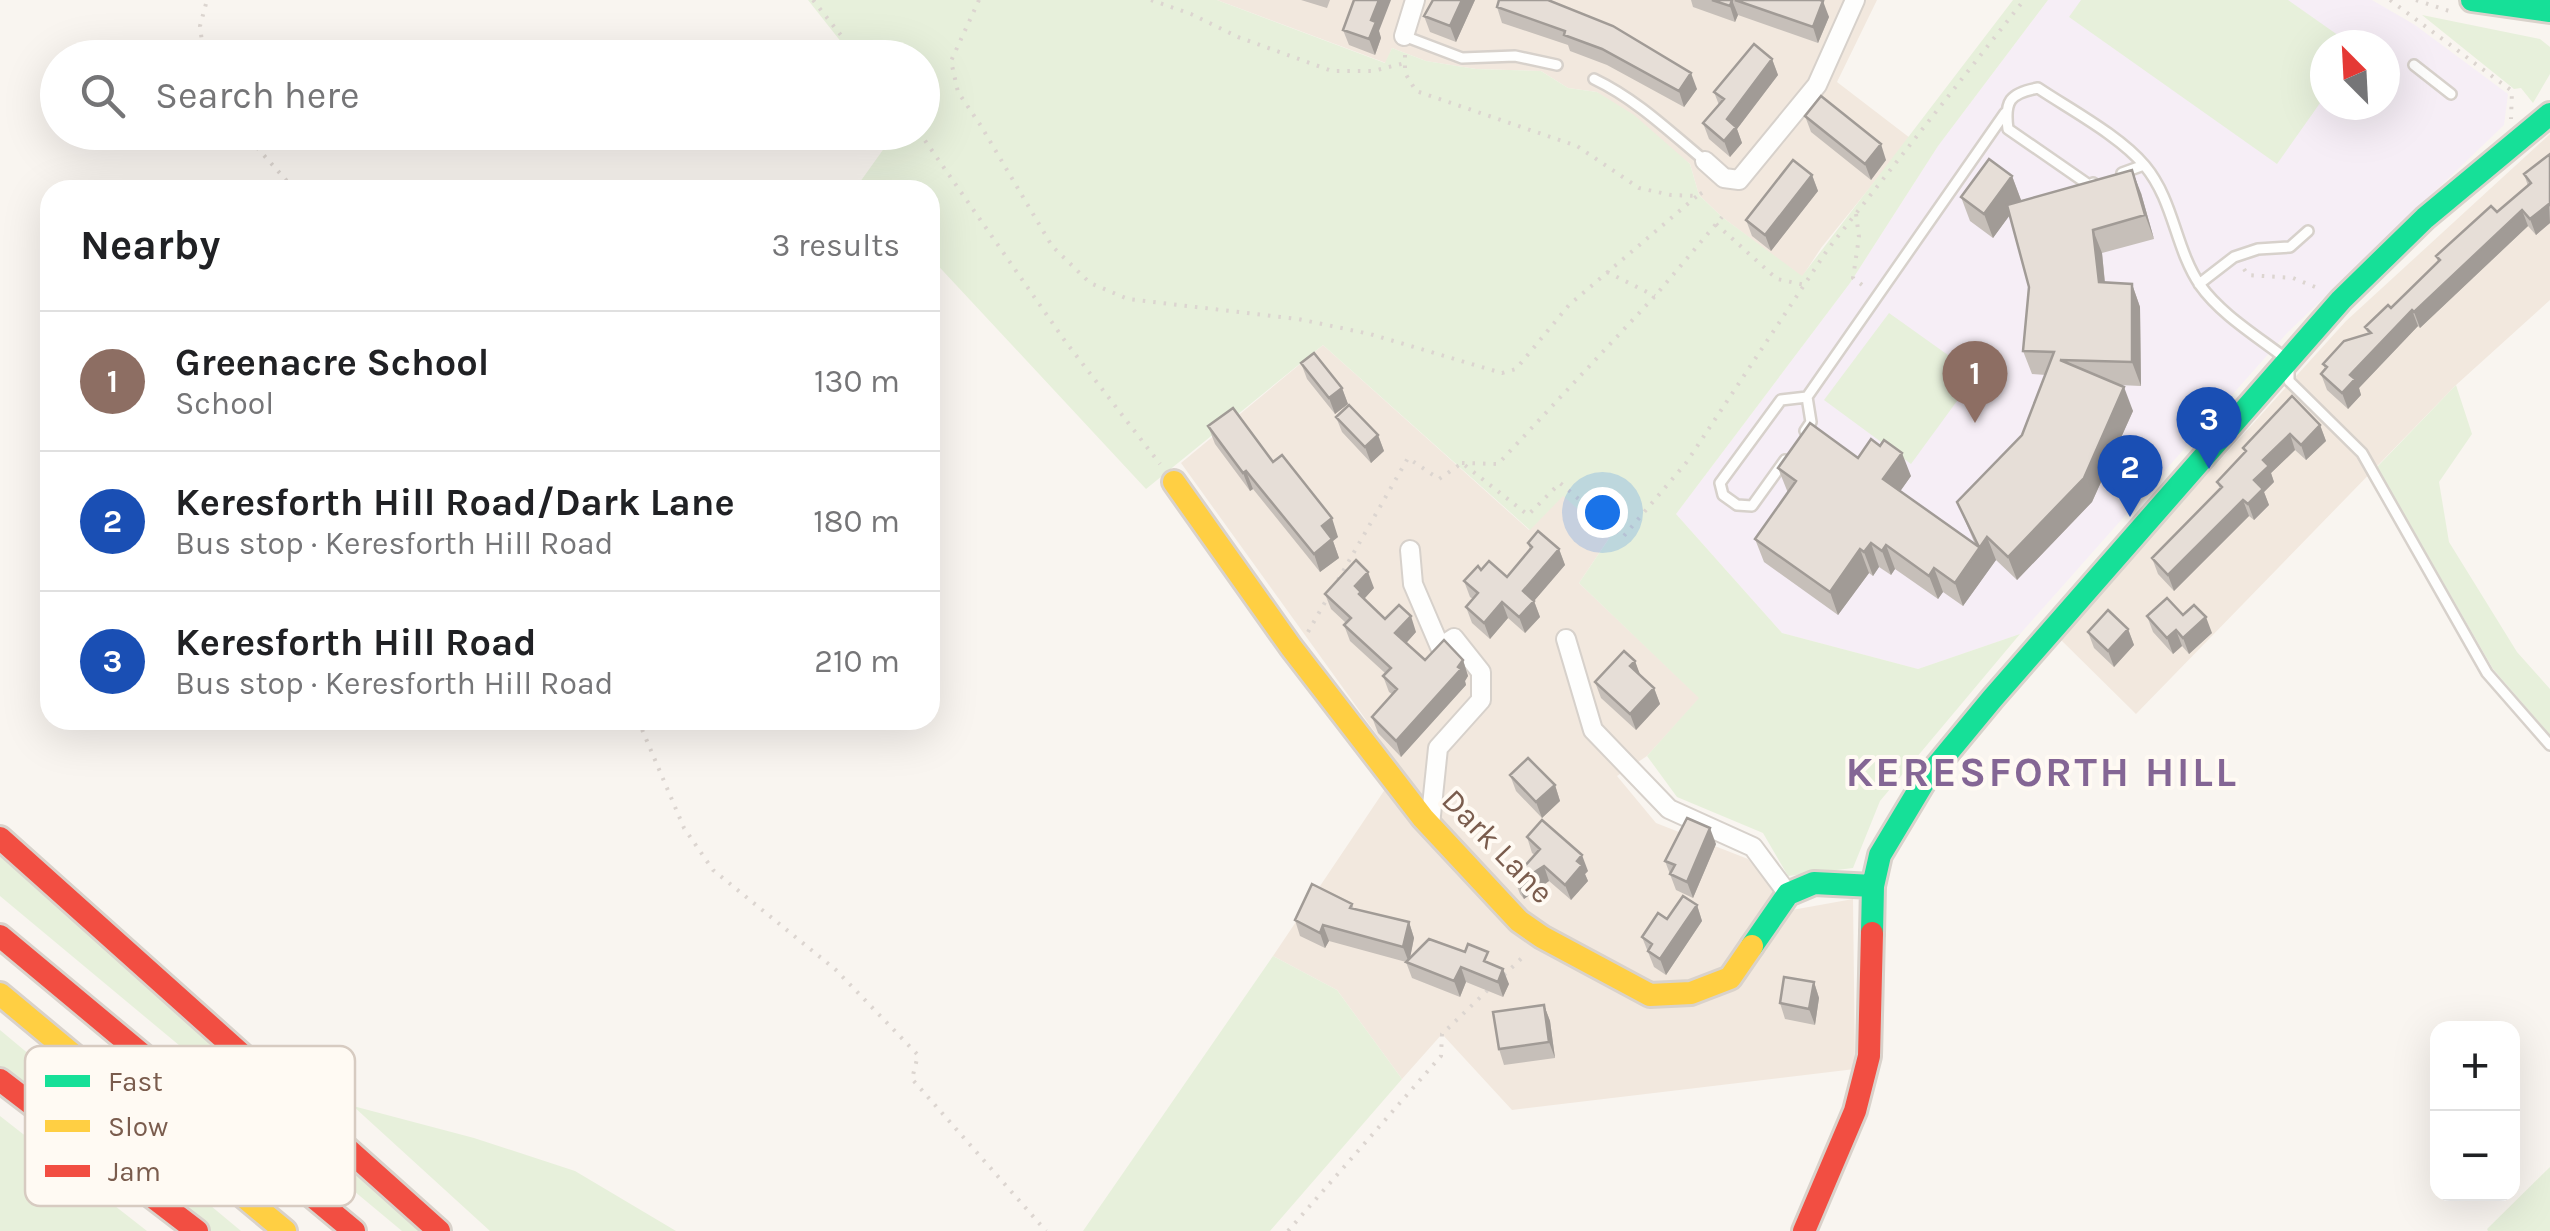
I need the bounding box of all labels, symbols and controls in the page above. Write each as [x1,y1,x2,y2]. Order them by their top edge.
north arrow [2310,30,2400,120]
search box [40,40,940,150]
icon: search [75,68,130,123]
text: Search here [155,73,359,118]
text: Nearby [80,220,220,270]
text: 3 results [772,227,900,264]
text: Greenacre School [175,340,489,385]
pin: 1 [1942,340,2008,423]
text: 1 [107,363,118,400]
text: 130 m [814,363,900,400]
text: School [175,385,274,422]
pin: 3 [2176,386,2242,469]
pin: 2 [2098,434,2162,517]
text: Keresforth Hill Road/Dark Lane [175,480,735,525]
your location [1577,487,1628,538]
text: 2 [103,503,122,540]
text: 180 m [813,503,900,540]
text: Bus stop · Keresforth Hill Road [175,525,614,562]
text: Keresforth Hill Road [175,620,537,665]
text: 3 [103,643,122,680]
text: 210 m [814,643,900,680]
text: Bus stop · Keresforth Hill Road [175,665,614,702]
district label: KERESFORTH HILL [1845,747,2239,797]
street label: Dark Lane [1434,782,1561,911]
map controls [2430,1021,2520,1201]
button: + [2430,1021,2520,1111]
legend [25,1046,355,1206]
text: Fast [108,1065,163,1098]
text: Slow [108,1110,168,1143]
button: − [2430,1111,2520,1201]
text: Jam [108,1155,161,1188]

